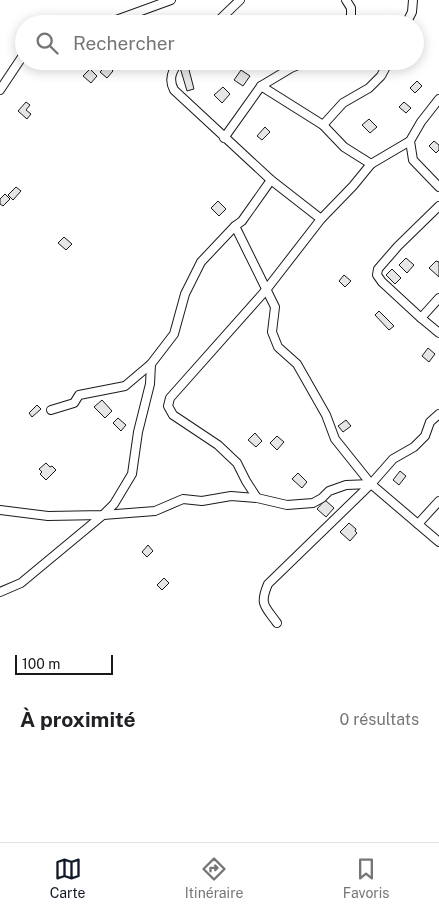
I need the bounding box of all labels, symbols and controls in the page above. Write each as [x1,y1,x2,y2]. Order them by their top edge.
search box [15,15,424,70]
icon: search [33,29,61,57]
text: Rechercher [73,32,175,54]
scale bar [15,652,112,675]
text: 100 m [22,656,60,672]
text: À proximité [20,707,136,732]
text: 0 résultats [339,710,419,729]
tab: Carte [50,855,85,901]
tab: Itinéraire [185,855,243,901]
tab: Favoris [343,855,389,901]

